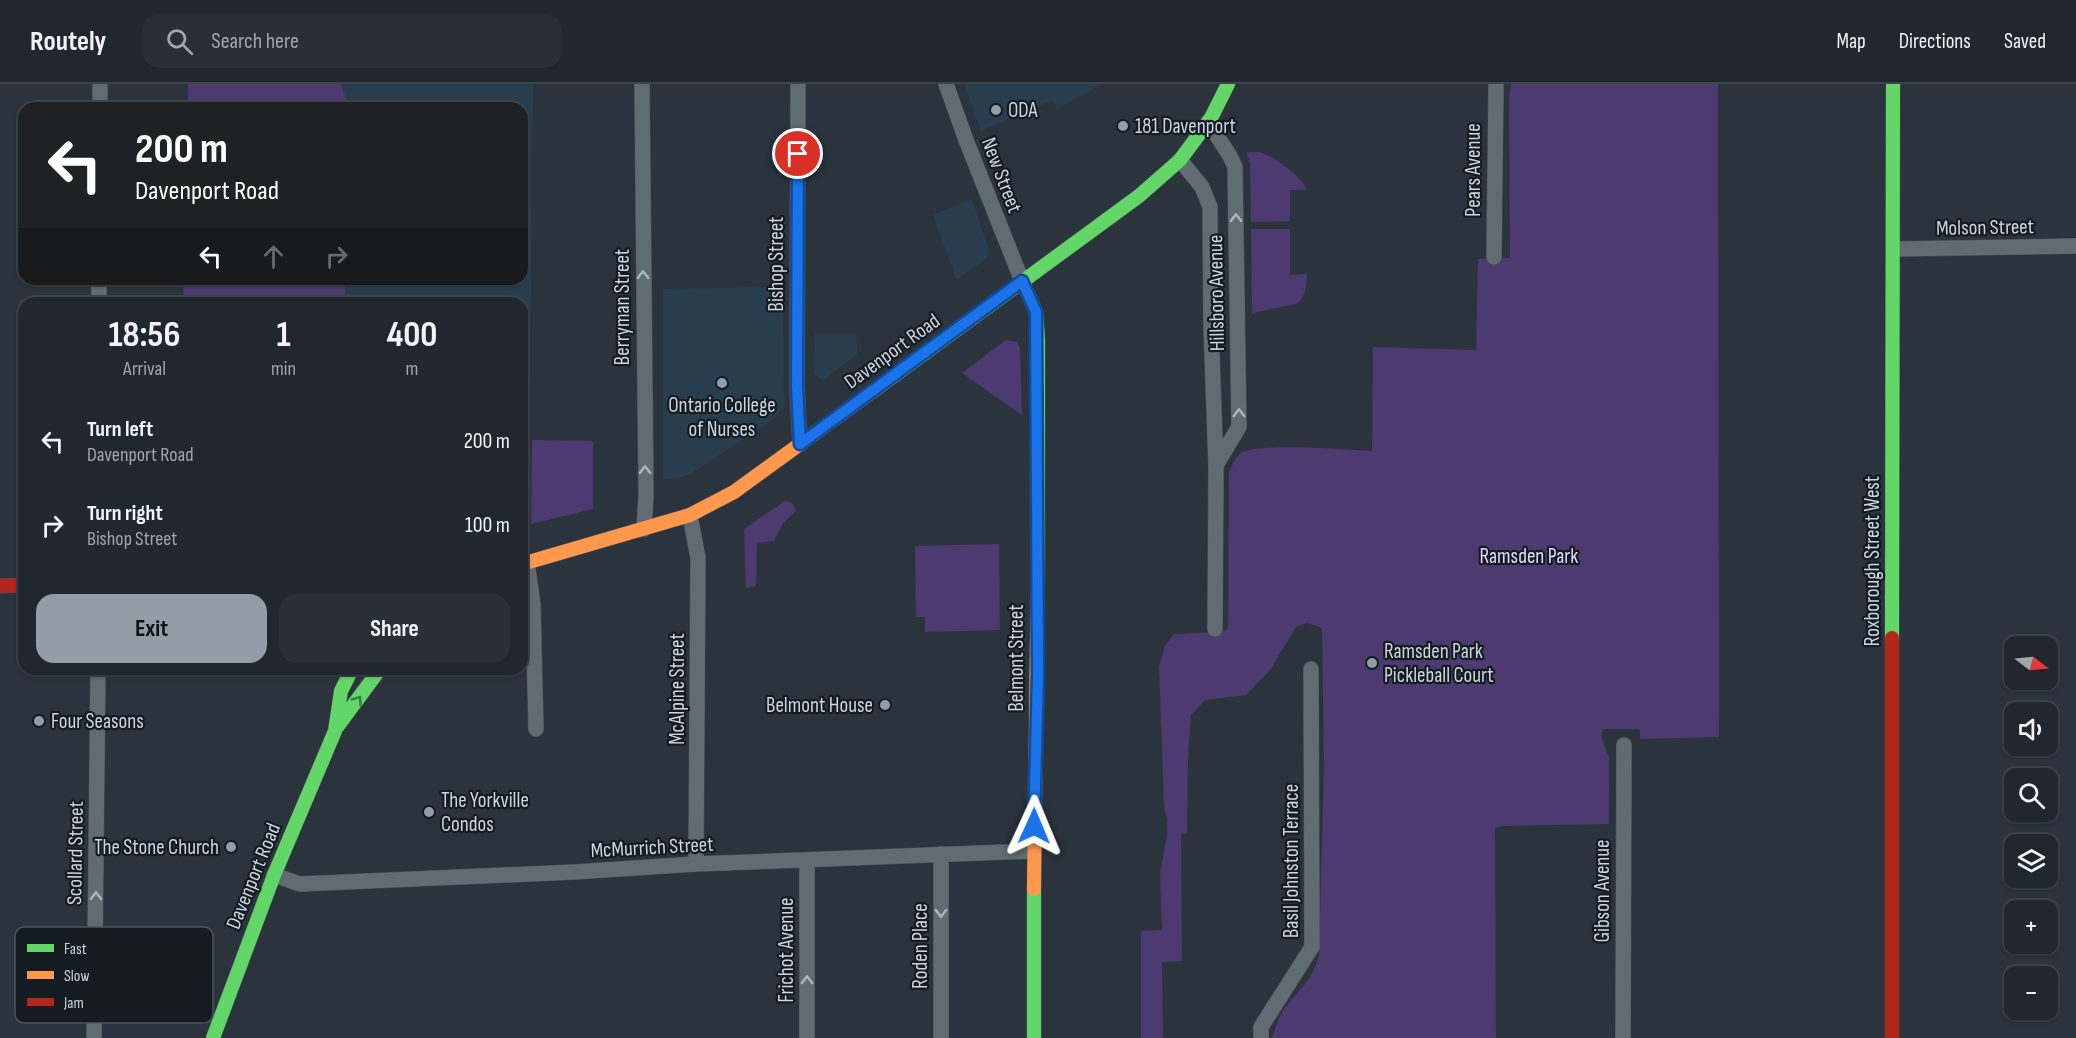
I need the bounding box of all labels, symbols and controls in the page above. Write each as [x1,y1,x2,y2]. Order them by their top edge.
search box [142,14,562,68]
text: Routely [30,25,106,58]
icon: search [163,25,196,58]
text: Search here [211,28,299,55]
text: Map [1836,29,1866,54]
text: Directions [1899,29,1971,54]
text: Saved [2004,29,2046,54]
place label: ODA [1008,98,1038,123]
marker: ODA [989,103,1003,117]
place label: 181 Davenport [1135,114,1236,139]
marker: 181 Davenport [1116,119,1130,133]
street label: Pears Avenue [1461,123,1486,217]
text: 200 m [135,124,228,175]
icon: left [36,126,114,204]
pin [772,128,823,179]
street label: New Street [976,134,1027,216]
icon: arrive [781,137,814,170]
text: Davenport Road [135,175,279,207]
one-way arrow [1229,214,1242,223]
street label: Molson Street [1936,214,2034,241]
street label: Bishop Street [764,217,789,311]
street label: Hillsboro Avenue [1203,235,1230,351]
icon: left [194,240,227,273]
icon: ahead [257,240,290,273]
icon: right [320,240,353,273]
street label: Berryman Street [610,249,635,365]
one-way arrow [637,271,649,280]
street label: Davenport Road [840,308,945,394]
text: 18:56 [108,314,180,357]
text: 1 [276,314,291,357]
text: 400 [386,314,438,357]
text: Arrival [123,357,166,381]
text: min [271,357,296,381]
text: m [406,357,418,381]
marker: Ontario College of Nurses [715,376,729,390]
place label: Ontario College of Nurses [668,393,776,442]
one-way arrow [1233,409,1245,418]
text: Turn left [87,416,153,443]
icon: left [36,425,69,458]
text: 200 m [464,428,510,455]
text: Davenport Road [87,443,194,467]
one-way arrow [639,466,651,475]
street label: Roxborough Street West [1860,476,1885,646]
text: Turn right [87,500,163,527]
icon: right [36,509,69,542]
text: 100 m [465,512,510,539]
text: Bishop Street [87,527,177,551]
park label: Ramsden Park [1480,544,1578,569]
button: Exit [36,594,267,663]
button: Share [279,594,510,663]
street label: Belmont Street [1004,604,1029,712]
street label: McAlpine Street [665,633,690,745]
north arrow [2004,636,2058,690]
map controls [2004,636,2058,1020]
place label: Ramsden Park Pickleball Court [1384,639,1494,688]
marker: Ramsden Park Pickleball Court [1365,656,1379,670]
place label: Belmont House [766,693,873,718]
one-way arrow [350,696,361,707]
marker: Belmont House [878,698,892,712]
button: sound [2004,702,2058,756]
place label: Four Seasons [51,709,144,734]
marker: Four Seasons [32,714,46,728]
button: search [2004,768,2058,822]
street label: Basil Johnston Terrace [1279,784,1304,938]
place label: The Yorkville Condos [441,788,529,837]
position arrow [1002,794,1066,858]
street label: Scollard Street [62,801,89,905]
marker: The Yorkville Condos [422,805,436,819]
street label: Davenport Road [221,820,286,933]
street label: McMurrich Street [590,832,714,863]
button: layers [2004,834,2058,888]
place label: The Stone Church [94,835,219,860]
street label: Gibson Avenue [1590,839,1615,943]
marker: The Stone Church [224,840,238,854]
one-way arrow [90,891,102,900]
street label: Frichot Avenue [774,897,799,1003]
button: + [2004,900,2058,954]
street label: Roden Place [908,903,933,989]
one-way arrow [935,908,947,917]
legend [15,927,213,1023]
text: Fast [64,940,87,959]
button: − [2004,966,2058,1020]
text: Slow [64,967,89,986]
one-way arrow [801,975,813,984]
text: Jam [63,994,84,1013]

